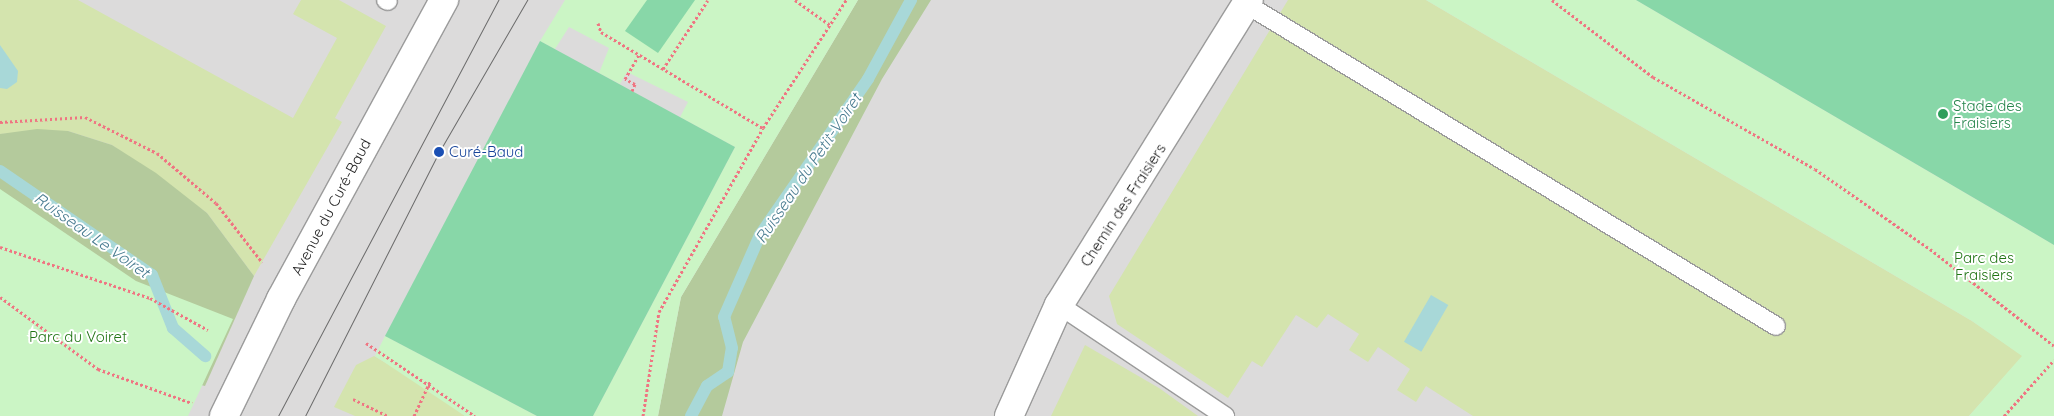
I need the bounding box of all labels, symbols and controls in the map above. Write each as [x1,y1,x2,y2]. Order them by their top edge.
water label: Ruisseau du Petit-Voiret [751,90,865,246]
place label: Stade des Fraisiers [1953,96,2022,131]
marker: Stade des Fraisiers [1937,108,1949,120]
street label: Avenue du Curé-Baud [287,136,375,278]
street label: Chemin des Fraisiers [1077,140,1169,270]
place label: Curé-Baud [449,143,523,161]
marker: Curé-Baud [433,146,445,158]
water label: Ruisseau Le Voiret [31,188,153,282]
park label: Parc des Fraisiers [1954,248,2014,283]
park label: Parc du Voiret [29,328,127,346]

